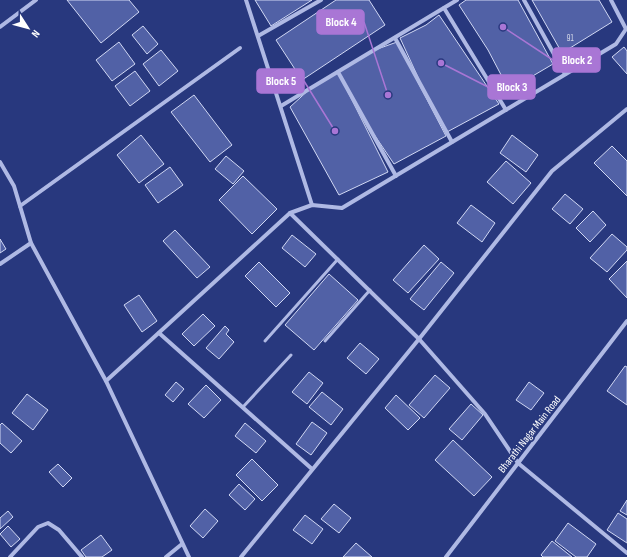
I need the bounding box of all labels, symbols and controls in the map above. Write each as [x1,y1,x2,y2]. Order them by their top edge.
north arrow [8,8,48,48]
callout: Block 4 [317,10,364,34]
text: Block 4 [326,15,357,30]
text: N [29,27,43,40]
house number: 91 [566,33,574,44]
callout: Block 2 [553,48,600,72]
text: Block 2 [562,53,592,68]
callout: Block 5 [257,69,304,93]
text: Block 5 [266,74,296,89]
callout: Block 3 [488,75,535,99]
text: Block 3 [497,80,527,95]
street label: Bharathi Nagar Main Road [495,393,564,475]

